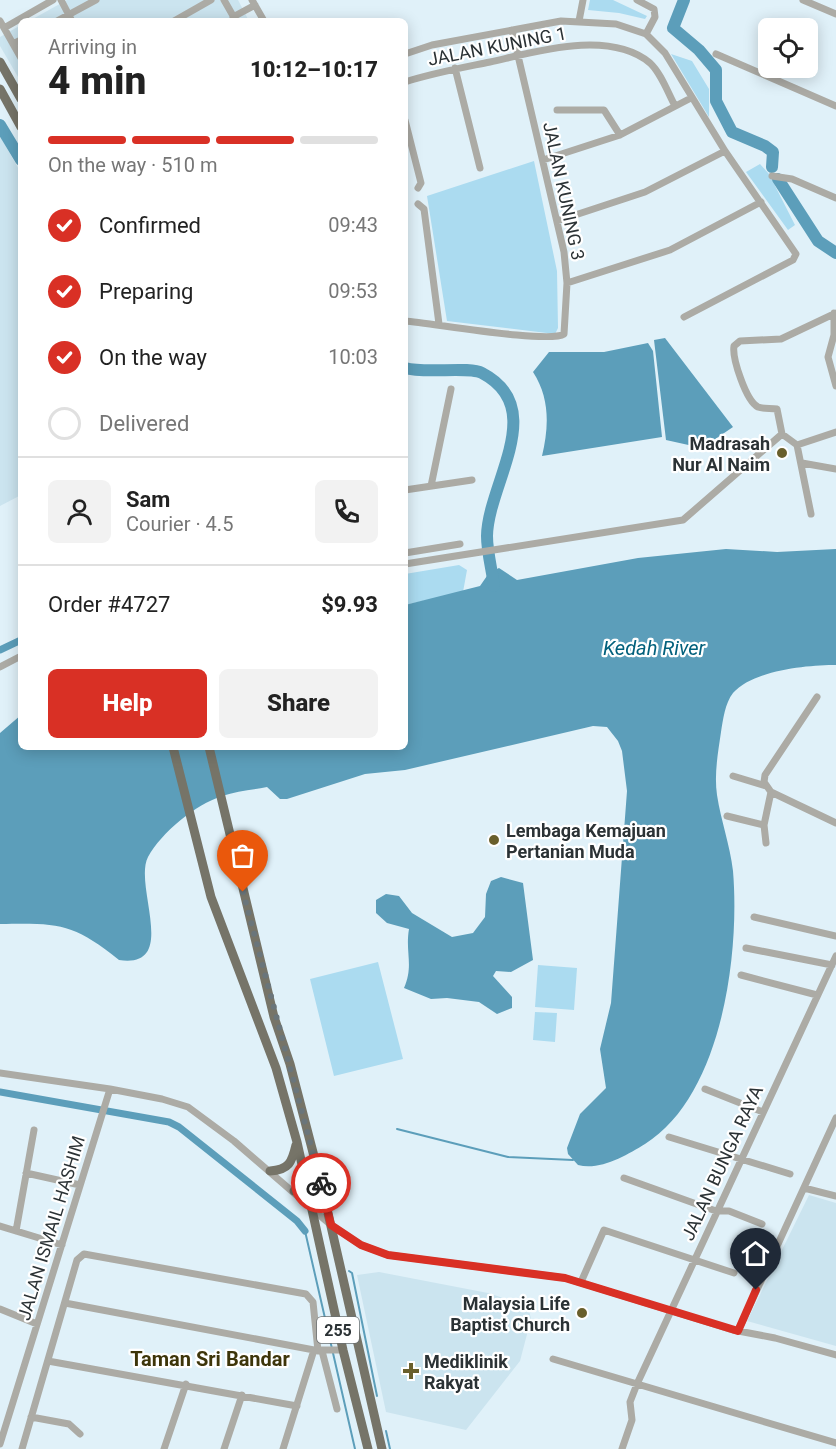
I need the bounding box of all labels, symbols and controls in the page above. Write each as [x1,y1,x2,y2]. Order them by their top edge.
map controls [758,18,818,78]
button: locate [758,18,818,78]
street label: JALAN KUNING 1 [426,22,568,70]
text: Arriving in [48,35,137,59]
text: 10:12–10:17 [250,57,378,82]
text: 4 min [48,58,146,104]
street label: JALAN KUNING 3 [539,120,589,262]
text: On the way · 510 m [48,153,217,177]
icon: check [48,209,81,242]
text: Confirmed [99,213,201,238]
text: 09:43 [328,213,378,237]
icon: check [48,275,81,308]
text: Preparing [99,279,193,304]
text: 09:53 [328,279,378,303]
icon: check [48,341,81,374]
text: On the way [99,345,207,370]
text: 10:03 [328,345,378,369]
text: Delivered [99,411,189,436]
place label: Madrasah Nur Al Naim [672,433,770,475]
marker: Madrasah Nur Al Naim [775,446,789,460]
button: person [48,480,111,543]
button: phone [315,480,378,543]
text: Sam [126,487,170,512]
text: Courier · 4.5 [126,512,233,536]
text: Order #4727 [48,592,170,617]
text: $9.93 [321,592,378,617]
water label: Kedah River [603,636,706,660]
button: Help [48,669,207,738]
button: Share [219,669,378,738]
place label: Lembaga Kemajuan Pertanian Muda [506,820,666,862]
pin [217,830,268,892]
marker: Lembaga Kemajuan Pertanian Muda [487,833,501,847]
icon: bag [226,839,259,872]
street label: JALAN BUNGA RAYA [677,1082,767,1244]
street label: JALAN ISMAIL HASHIM [13,1133,89,1323]
courier [291,1153,351,1213]
icon: bike [305,1167,338,1200]
pin [730,1228,781,1290]
icon: home [739,1237,772,1270]
place label: Malaysia Life Baptist Church [450,1293,570,1335]
marker: Malaysia Life Baptist Church [575,1306,589,1320]
road number: 255 [317,1317,359,1343]
district label: Taman Sri Bandar [130,1347,291,1371]
place label: Mediklinik Rakyat [424,1351,508,1393]
marker: Mediklinik Rakyat [402,1362,420,1380]

